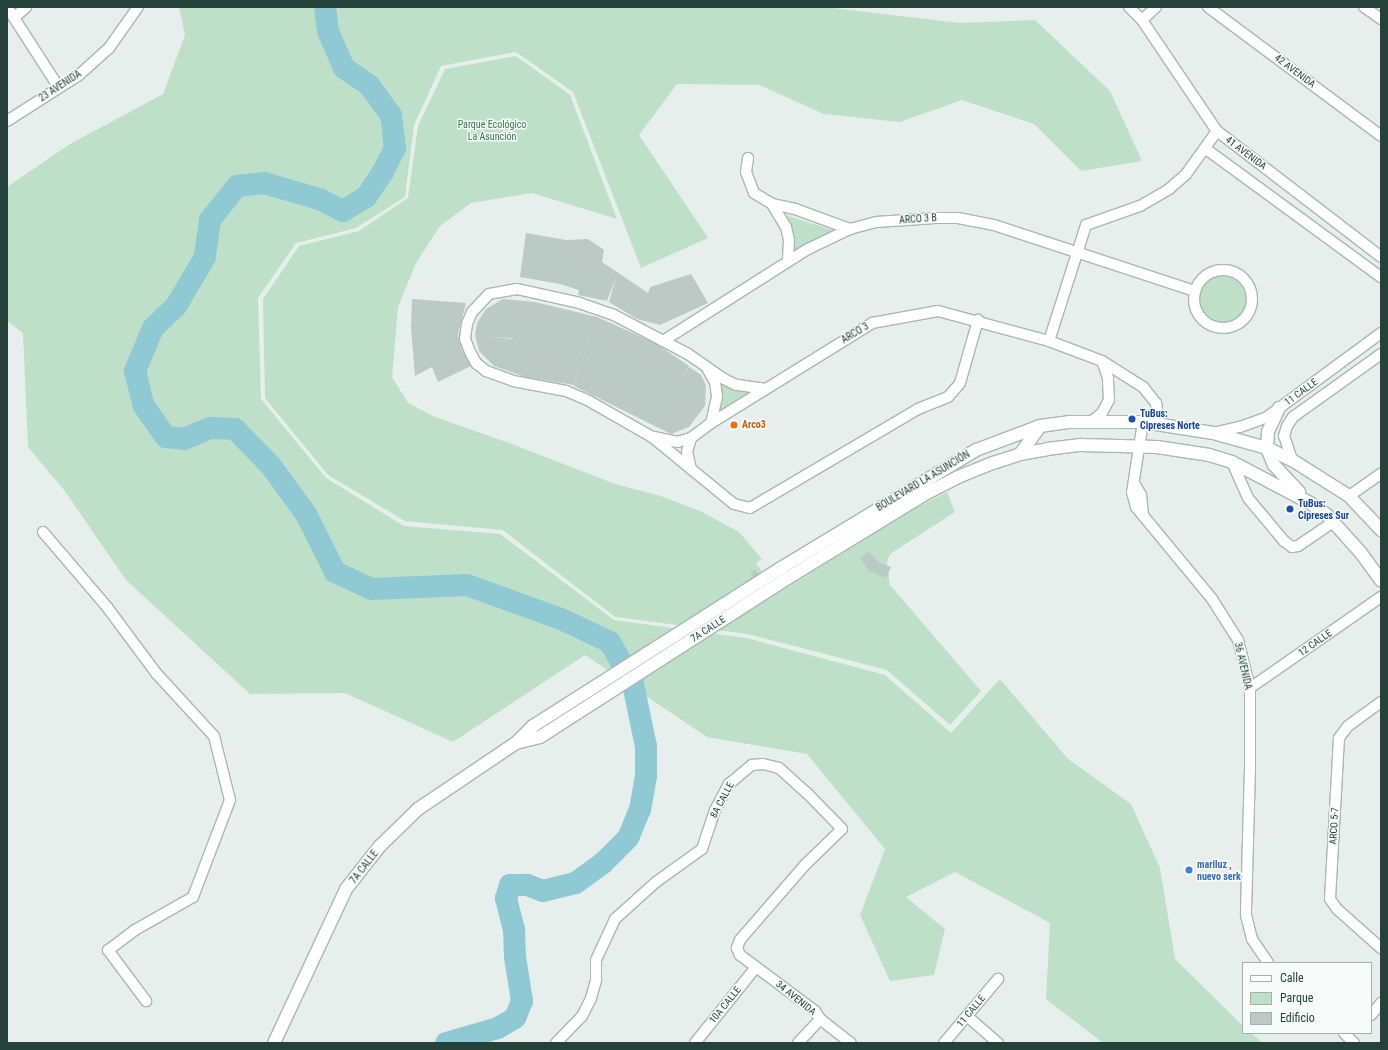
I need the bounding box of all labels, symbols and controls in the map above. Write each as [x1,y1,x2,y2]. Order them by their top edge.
street label: 42 AVENIDA [1272,52,1318,90]
street label: 23 AVENIDA [37,68,83,104]
park label: Parque Ecológico La Asunción [458,118,526,142]
street label: 41 AVENIDA [1223,134,1269,172]
street label: ARCO 3 B [899,212,937,226]
street label: ARCO 3 [839,320,871,346]
street label: 11 CALLE [1282,376,1320,408]
place label: TuBus: Cipreses Norte [1140,407,1200,430]
marker: TuBus: Cipreses Norte [1127,414,1137,424]
place label: Arco3 [742,419,766,431]
marker: Arco3 [729,420,739,430]
street label: BOULEVARD LA ASUNCIÓN [874,448,972,514]
place label: TuBus: Cipreses Sur [1298,497,1349,520]
marker: TuBus: Cipreses Sur [1285,504,1295,514]
street label: 7A CALLE [688,613,728,645]
street label: 12 CALLE [1296,627,1334,659]
street label: 36 AVENIDA [1232,641,1254,691]
street label: 8A CALLE [708,780,736,820]
street label: ARCO 5-7 [1327,807,1341,845]
street label: 7A CALLE [347,848,381,886]
place label: mariluz , nuevo serk [1197,858,1241,882]
marker: mariluz , nuevo serk [1184,865,1194,875]
legend [1242,962,1372,1034]
text: Calle [1280,971,1304,985]
street label: 34 AVENIDA [774,978,818,1018]
street label: 10A CALLE [707,984,743,1026]
text: Parque [1280,991,1313,1005]
street label: 11 CALLE [954,993,988,1029]
text: Edificio [1280,1011,1315,1025]

